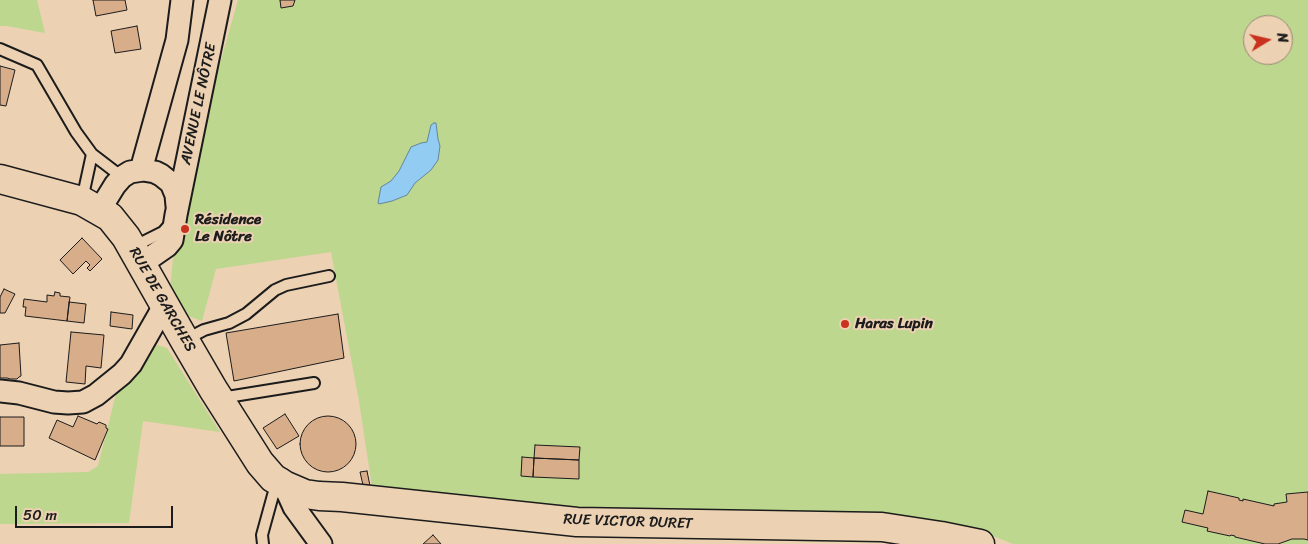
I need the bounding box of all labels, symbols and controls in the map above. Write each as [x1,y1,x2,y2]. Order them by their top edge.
north arrow [1243,15,1293,65]
text: N [1269,31,1295,44]
street label: AVENUE LE NÔTRE [177,42,221,166]
place label: Résidence Le Nôtre [195,211,261,246]
marker: Résidence Le Nôtre [179,223,191,235]
street label: RUE DE GARCHES [125,244,199,356]
place label: Haras Lupin [855,315,933,333]
marker: Haras Lupin [839,318,851,330]
scale bar [18,496,175,528]
text: 50 m [23,502,57,528]
street label: RUE VICTOR DURET [563,511,693,533]

